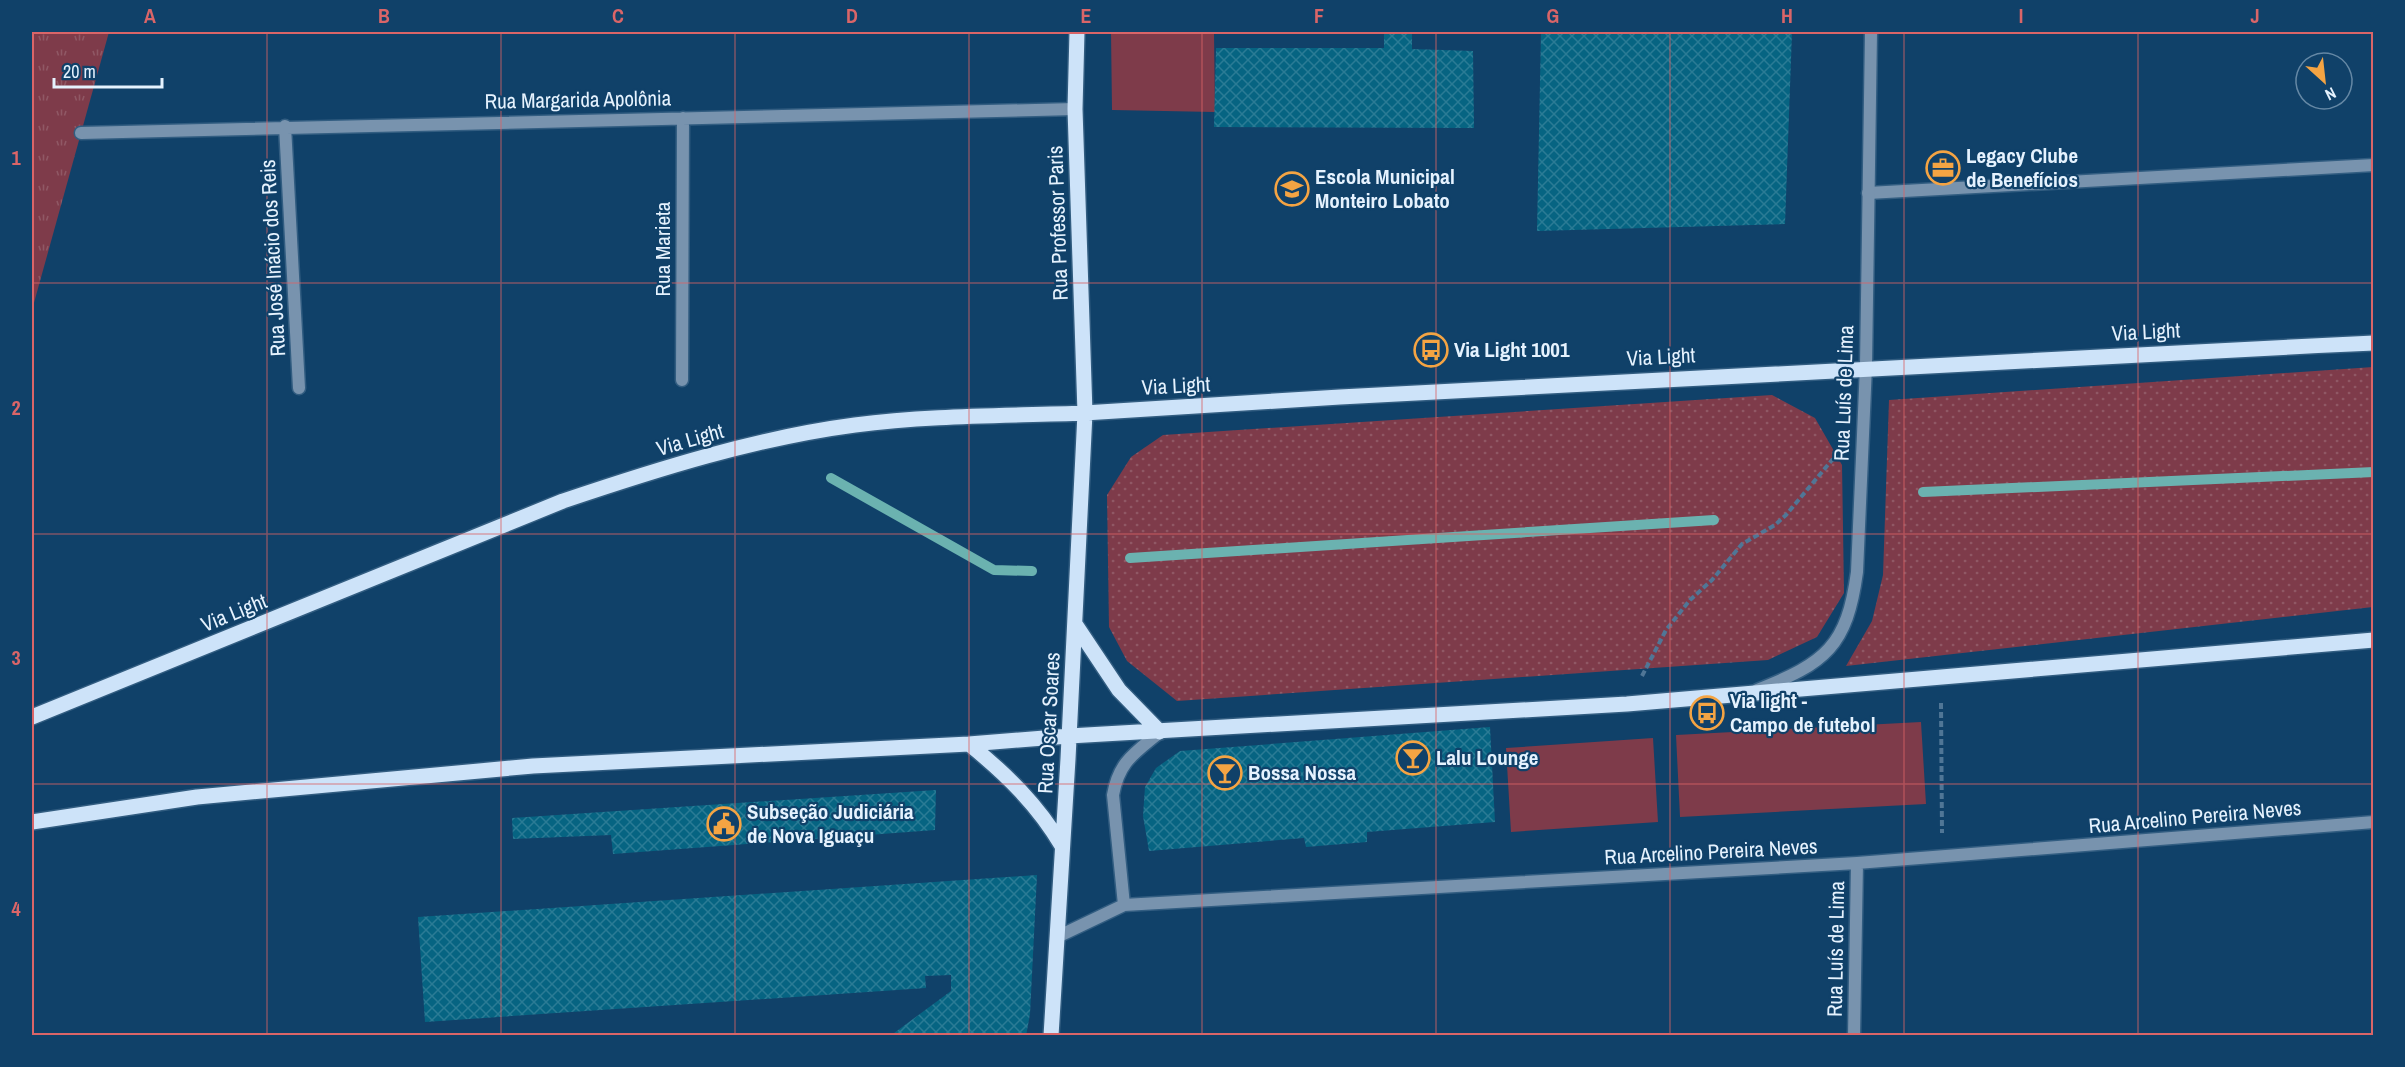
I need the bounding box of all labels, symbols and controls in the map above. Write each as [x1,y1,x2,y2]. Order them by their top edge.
text: A [144,2,156,29]
text: B [378,2,390,29]
text: C [612,2,624,29]
text: D [846,2,858,29]
text: E [1081,2,1092,29]
text: F [1314,2,1324,29]
text: G [1547,2,1559,29]
text: H [1781,2,1793,29]
text: I [2019,2,2023,29]
text: J [2250,2,2260,29]
scale bar [54,51,162,89]
north arrow [2294,51,2354,111]
text: 20 m [63,59,96,84]
text: N [2322,82,2340,106]
street label: Rua Margarida Apolônia [484,83,672,116]
place label: Legacy Clube de Benefícios [1966,141,2078,194]
text: 1 [11,144,21,171]
street label: Rua Professor Paris [1040,145,1075,301]
office icon: Legacy Clube de Benefícios [1925,150,1961,186]
street label: Rua José Inácio dos Reis [253,159,292,357]
place label: Escola Municipal Monteiro Lobato [1315,162,1455,215]
school or university icon: Escola Municipal Monteiro Lobato [1274,171,1310,207]
street label: Rua Marieta [648,201,677,296]
street label: Via Light [2111,315,2181,348]
street label: Rua Luís de Lima [1827,324,1860,461]
bus stop icon: Via Light 1001 [1413,332,1449,368]
place label: Via Light 1001 [1454,335,1570,364]
street label: Via Light [1626,340,1696,373]
street label: Via Light [1141,369,1211,402]
text: 2 [11,394,21,421]
street label: Via Light [653,416,727,463]
street label: Via Light [197,586,271,639]
text: 3 [11,644,21,671]
street label: Rua Oscar Soares [1030,651,1067,794]
place label: Via light - Campo de futebol [1730,686,1875,739]
bus stop icon: Via light - Campo de futebol [1689,695,1725,731]
bar icon: Lalu Lounge [1395,740,1431,776]
place label: Lalu Lounge [1436,743,1538,772]
bar icon: Bossa Nossa [1207,755,1243,791]
place label: Bossa Nossa [1248,758,1357,787]
street label: Rua Arcelino Pereira Neves [2087,793,2303,840]
place label: Subseção Judiciária de Nova Iguaçu [747,797,914,850]
public building icon: Subseção Judiciária de Nova Iguaçu [706,806,742,842]
street label: Rua Arcelino Pereira Neves [1604,831,1818,872]
street label: Rua Luís de Lima [1820,880,1851,1017]
text: 4 [11,895,21,922]

